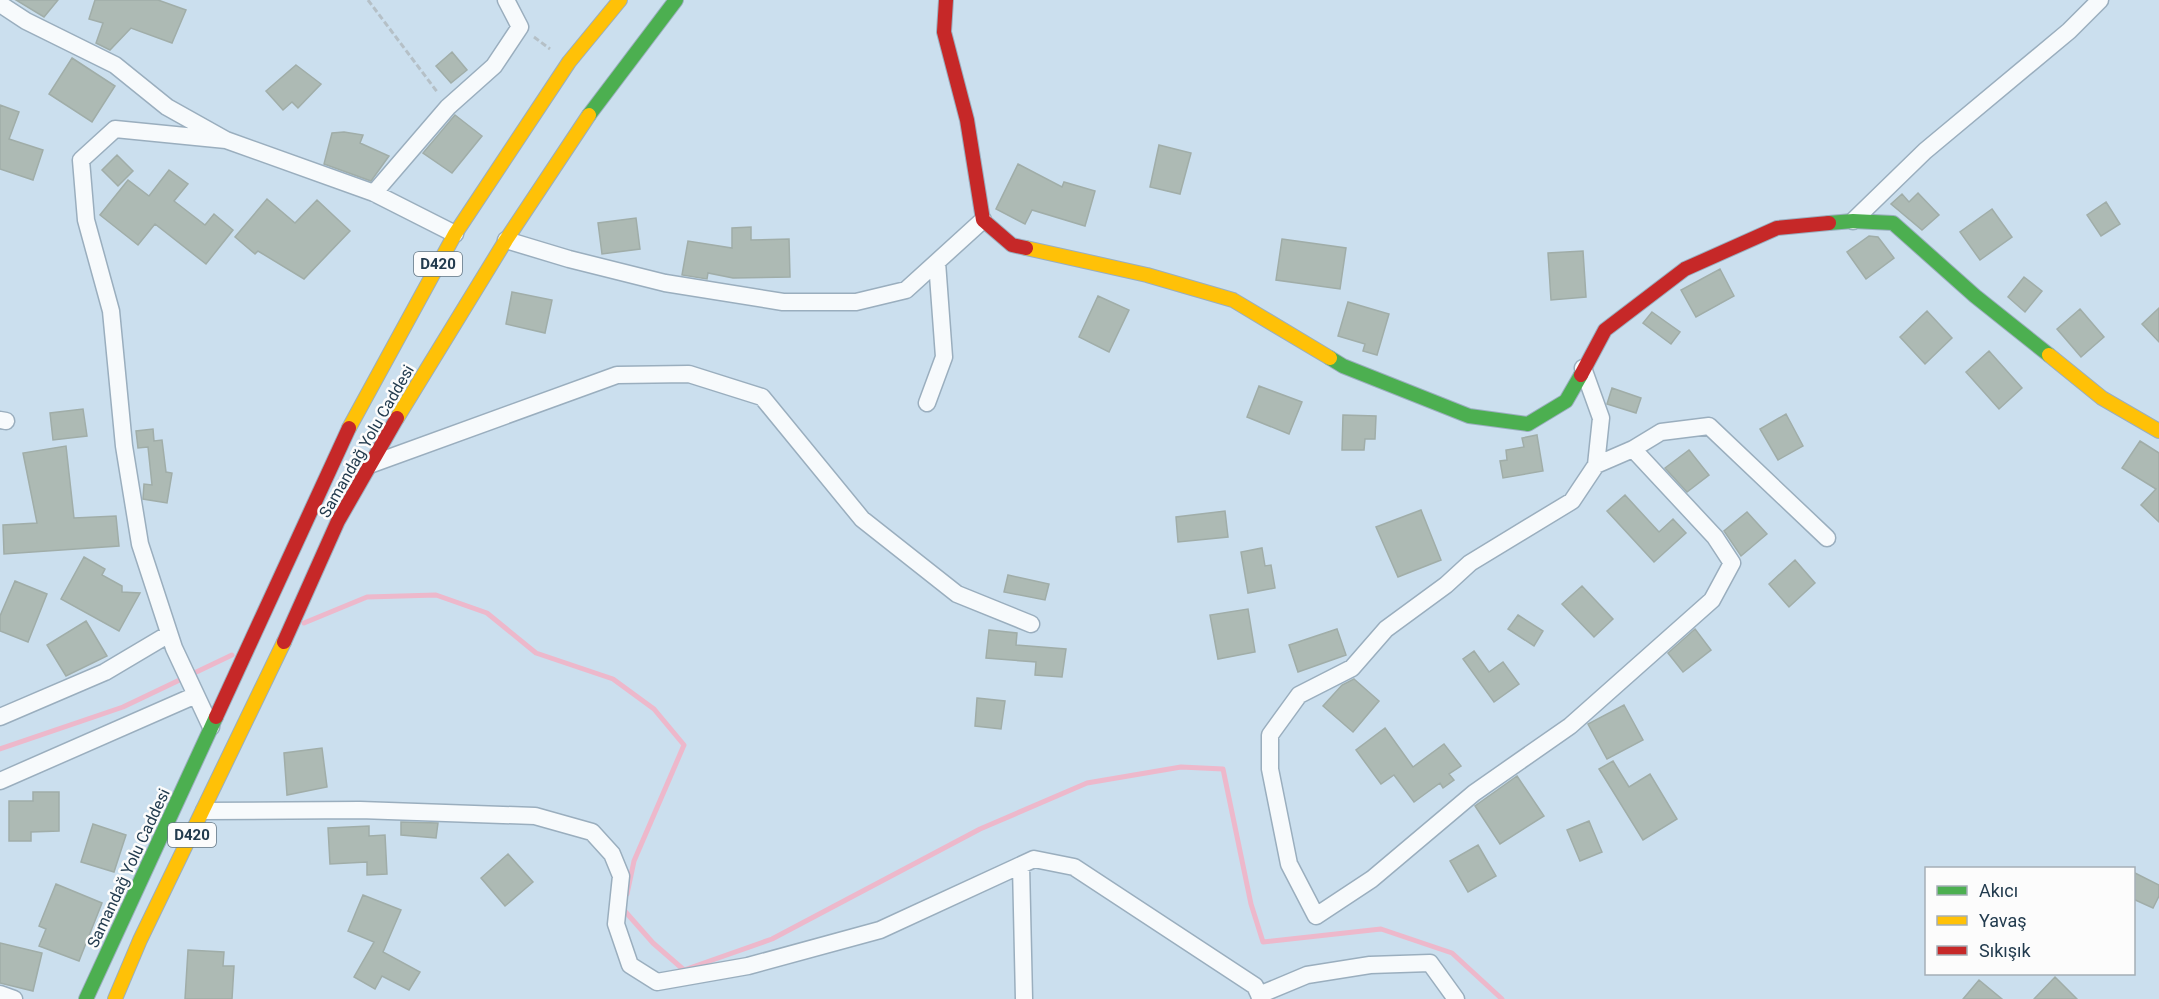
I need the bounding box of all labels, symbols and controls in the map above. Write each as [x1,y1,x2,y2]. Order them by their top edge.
road number: D420 [414,252,462,276]
street label: Samandağ Yolu Caddesi [315,362,418,521]
street label: Samandağ Yolu Caddesi [83,786,174,951]
road number: D420 [168,823,216,847]
legend [1925,867,2135,975]
text: Akıcı [1979,880,2018,901]
text: Yavaş [1979,910,2027,931]
text: Sıkışık [1979,940,2031,961]

